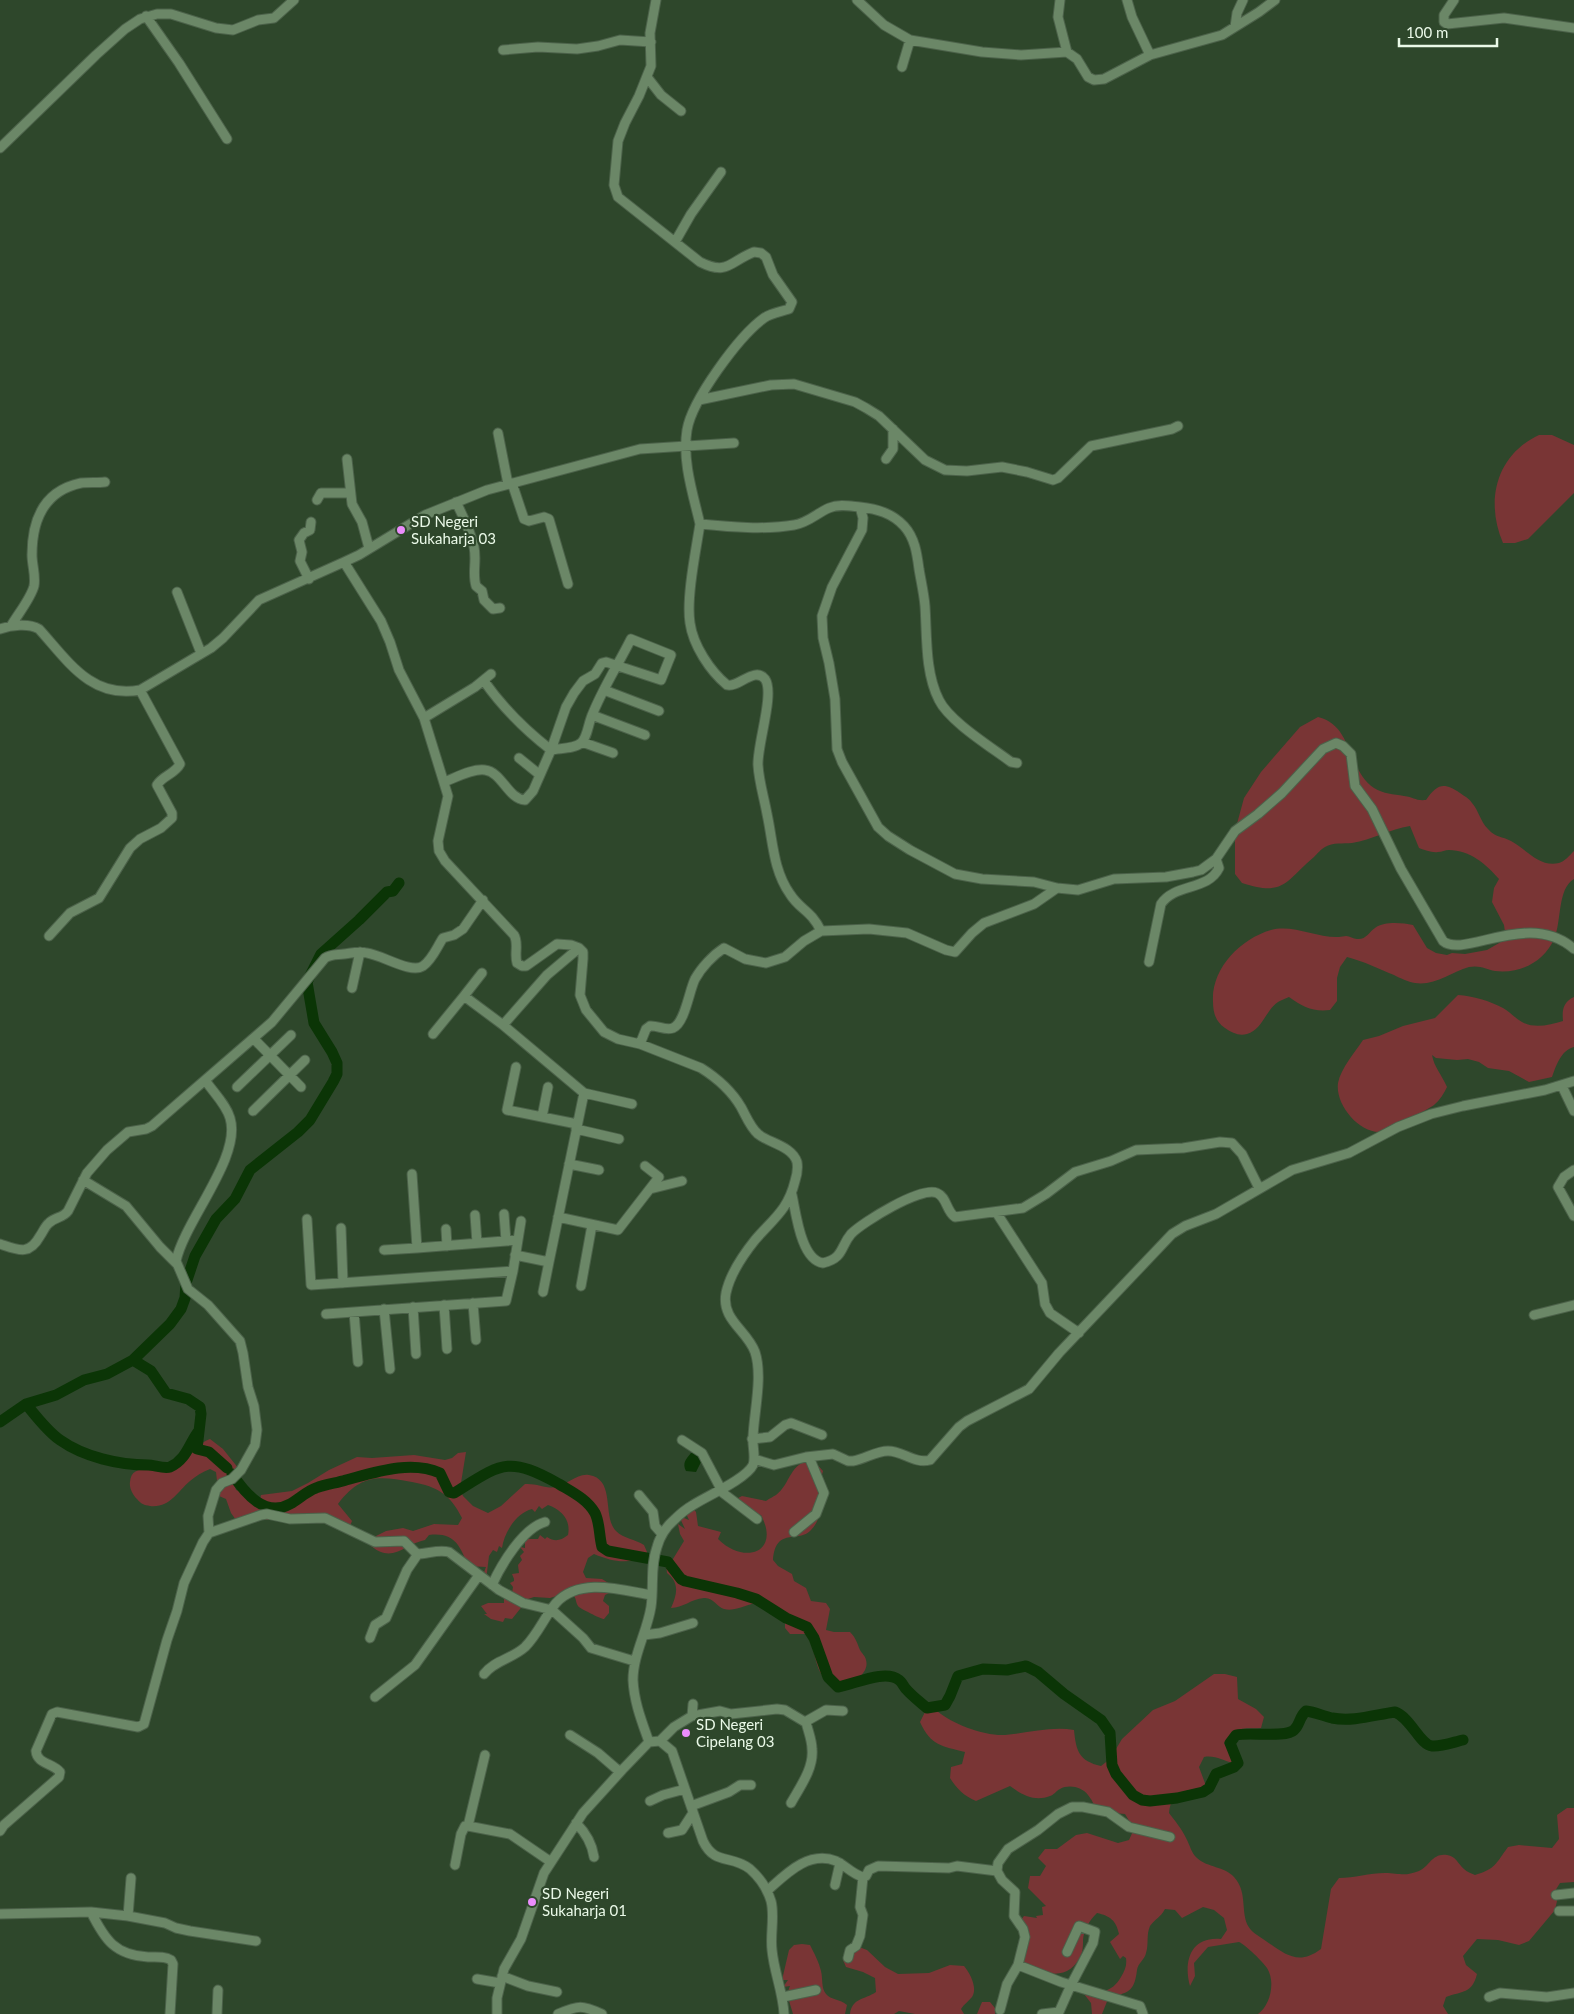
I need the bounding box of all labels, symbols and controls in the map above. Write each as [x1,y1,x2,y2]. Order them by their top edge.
scale bar [1399,15,1496,47]
text: 100 m [1406,23,1448,41]
place label: SD Negeri Sukaharja 03 [411,512,496,547]
marker: SD Negeri Sukaharja 03 [395,524,407,536]
place label: SD Negeri Cipelang 03 [696,1715,774,1750]
marker: SD Negeri Cipelang 03 [680,1727,692,1739]
place label: SD Negeri Sukaharja 01 [542,1884,627,1919]
marker: SD Negeri Sukaharja 01 [526,1896,538,1908]

